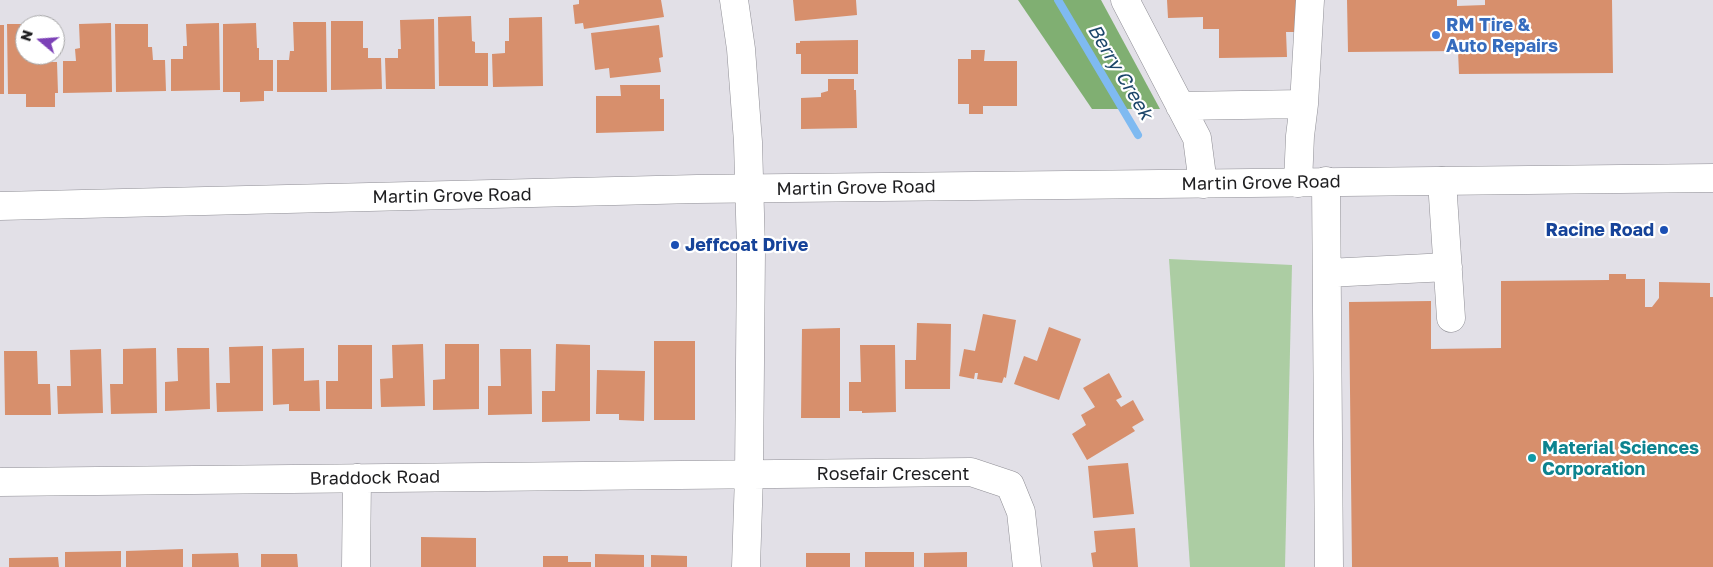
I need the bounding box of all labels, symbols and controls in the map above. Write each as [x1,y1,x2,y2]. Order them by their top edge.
place label: RM Tire & Auto Repairs [1446,14,1558,56]
north arrow [15,15,65,65]
water label: Berry Creek [1083,20,1157,124]
text: N [16,28,36,43]
marker: RM Tire & Auto Repairs [1430,29,1442,41]
street label: Martin Grove Road [1181,171,1341,195]
street label: Martin Grove Road [776,176,936,200]
street label: Martin Grove Road [372,184,532,208]
place label: Racine Road [1545,219,1654,241]
marker: Racine Road [1658,224,1670,236]
place label: Jeffcoat Drive [685,234,808,256]
marker: Jeffcoat Drive [669,239,681,251]
place label: Material Sciences Corporation [1542,437,1699,479]
marker: Material Sciences Corporation [1526,452,1538,464]
street label: Rosefair Crescent [817,463,969,485]
street label: Braddock Road [310,466,440,490]

